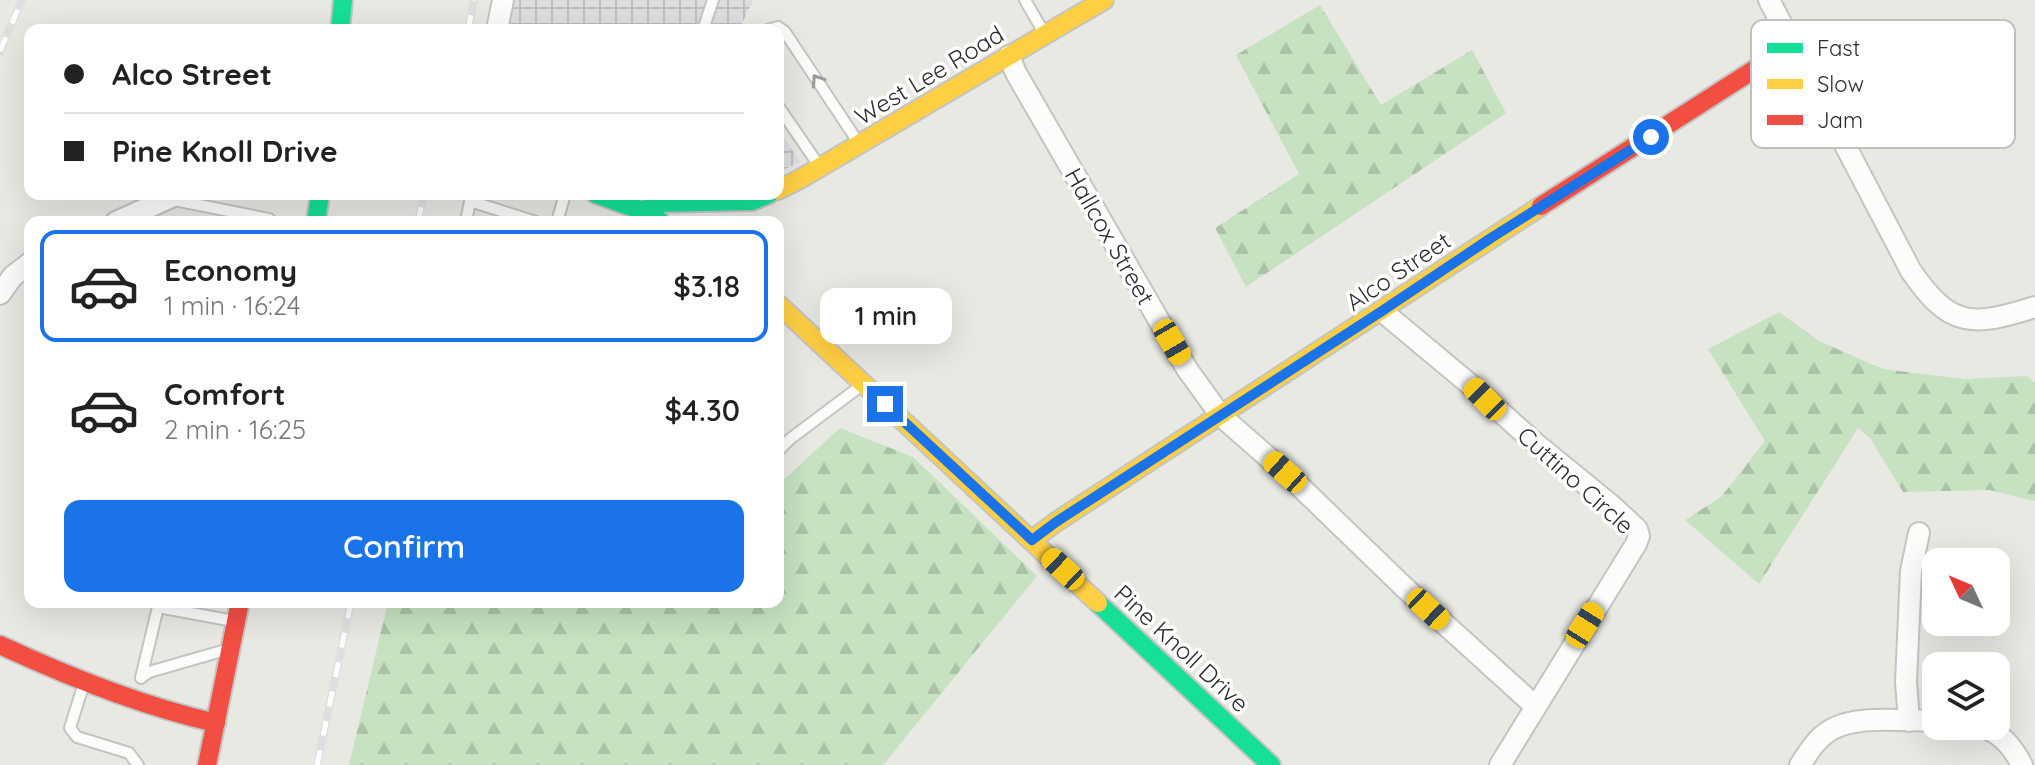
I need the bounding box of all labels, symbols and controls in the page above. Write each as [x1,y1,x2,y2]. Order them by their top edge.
street label: West Lee Road [849,19,1009,131]
legend [1751,20,2015,148]
text: Fast [1817,34,1860,62]
text: Alco Street [112,55,272,93]
text: Slow [1817,70,1864,98]
one-way arrow [811,74,826,88]
text: Jam [1817,106,1863,134]
route start [1633,119,1669,155]
text: Pine Knoll Drive [112,132,338,170]
street label: Hallcox Street [1059,162,1161,310]
street label: Alco Street [1340,225,1456,317]
icon: car [68,250,140,322]
text: Economy [164,251,297,289]
text: $3.18 [673,267,740,305]
callout: 1 min [819,288,951,344]
text: 1 min · 16:24 [164,289,300,322]
text: 1 min [855,299,917,332]
car [1150,315,1194,369]
icon: car [68,374,140,446]
car [1460,374,1510,424]
text: Comfort [164,375,285,413]
route end [867,386,903,422]
text: $4.30 [664,391,740,429]
text: 2 min · 16:25 [164,413,306,446]
street label: Cuttino Circle [1512,420,1640,540]
car [1259,447,1311,497]
button: Confirm [64,500,744,592]
car [1037,544,1089,594]
north arrow [1922,548,2010,636]
map controls [1922,548,2010,740]
street label: Pine Knoll Drive [1108,578,1256,718]
car [1402,584,1454,634]
car [1562,598,1608,652]
button: layers [1922,652,2010,740]

